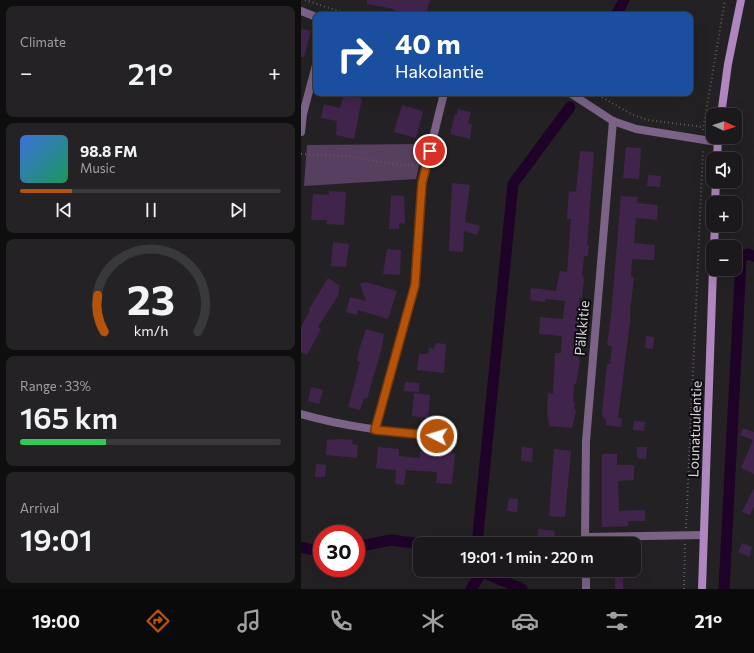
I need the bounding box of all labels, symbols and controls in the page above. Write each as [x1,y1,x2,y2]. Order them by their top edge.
text: 40 m [395,26,461,60]
icon: right [329,28,381,80]
text: Climate [20,34,66,50]
text: 21° [128,54,173,91]
text: − [20,59,33,86]
text: + [268,59,281,86]
text: Hakolantie [395,60,484,82]
north arrow [706,108,742,144]
map controls [706,108,742,276]
pin [413,134,447,168]
icon: arrive [419,140,441,162]
text: 98.8 FM [80,142,137,160]
button: sound [706,152,742,188]
text: Music [80,160,115,176]
button: + [706,196,742,232]
icon: previous [53,199,75,221]
icon: pause [140,199,162,221]
icon: next [227,199,249,221]
button: − [706,240,742,276]
text: 23 [127,273,174,324]
street label: Pälkkitie [571,300,592,356]
text: km/h [133,321,168,339]
text: Range · 33% [20,378,91,394]
street label: Lounatuulentie [684,380,705,478]
text: 165 km [20,398,118,435]
position arrow [416,415,458,457]
text: Arrival [20,500,59,516]
text: 19:01 [20,520,93,557]
speed limit sign: 30 [313,525,365,577]
text: 19:01 · 1 min · 220 m [460,548,594,566]
icon: directions [144,607,172,635]
icon: music [235,607,263,635]
icon: phone [327,607,355,635]
icon: climate [419,607,447,635]
icon: car [511,607,539,635]
icon: filters [603,607,631,635]
text: 19:00 [32,610,80,632]
text: 21° [695,610,722,632]

